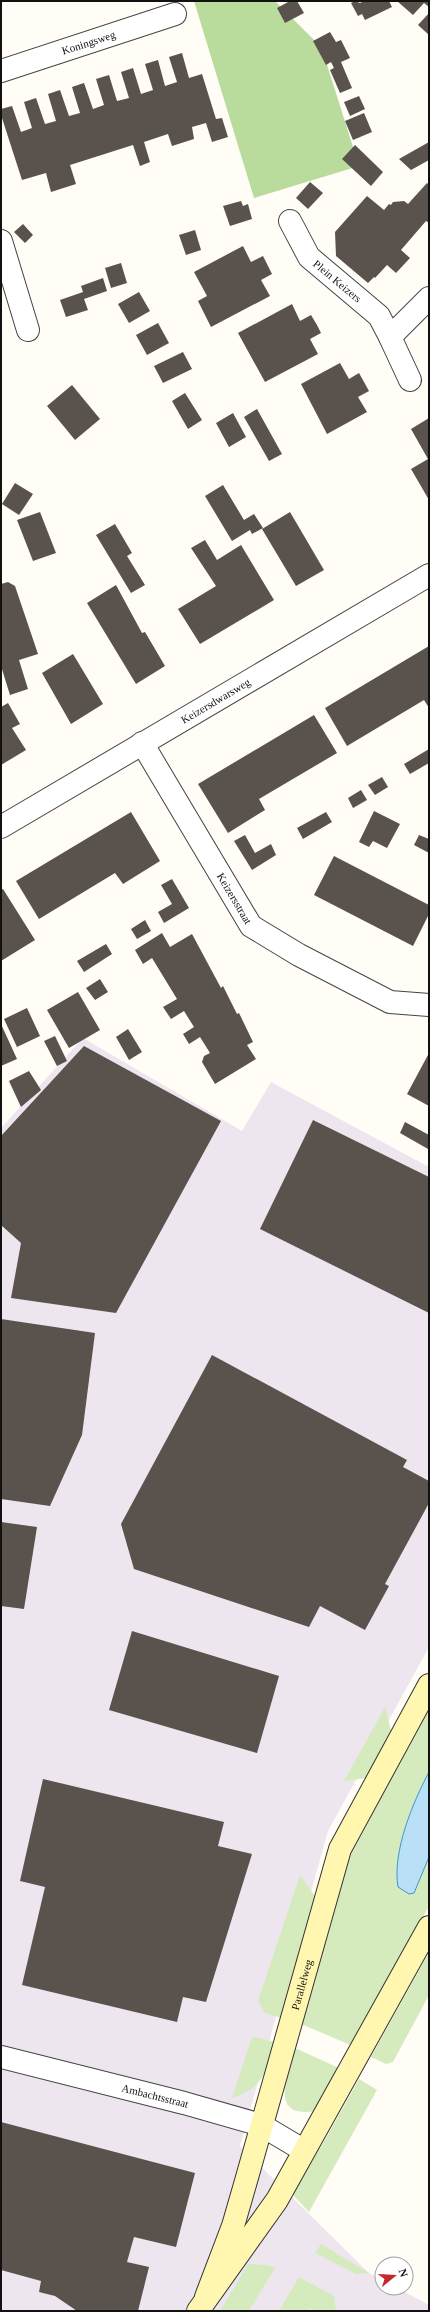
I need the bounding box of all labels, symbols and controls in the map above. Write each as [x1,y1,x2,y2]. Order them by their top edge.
street label: Koningsweg [60,28,117,57]
street label: Plein Keizers [311,257,364,305]
street label: Keizersdwarsweg [179,675,253,726]
street label: Keizersstraat [215,871,254,926]
street label: Parallelweg [289,1957,315,2011]
street label: Ambachtsstraat [121,2082,190,2110]
north arrow [374,2256,414,2296]
text: N [397,2267,410,2279]

